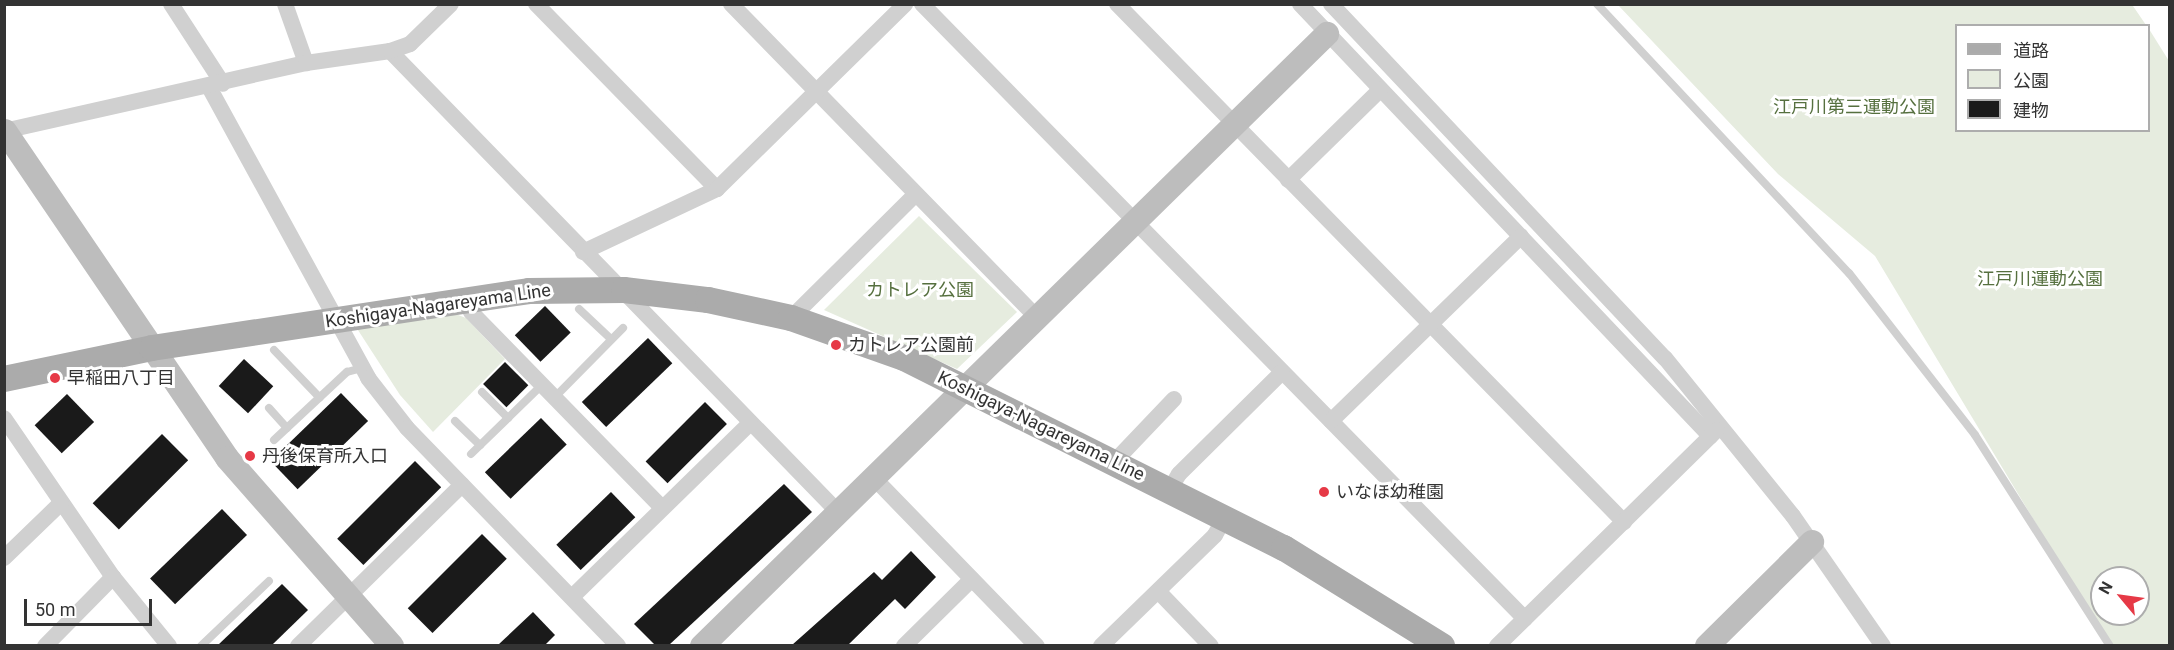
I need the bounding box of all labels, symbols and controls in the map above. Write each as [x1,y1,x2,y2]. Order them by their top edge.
legend [1955,24,2150,132]
text: 道路 [2013,40,2049,61]
text: 公園 [2013,70,2049,91]
park label: 江戸川第三運動公園 [1773,96,1935,118]
text: 建物 [2013,100,2049,121]
park label: 江戸川運動公園 [1977,268,2103,290]
street label: Koshigaya-Nagareyama Line [324,279,552,333]
park label: カトレア公園 [866,279,974,301]
place label: カトレア公園前 [848,334,974,356]
marker: カトレア公園前 [829,338,843,352]
street label: Koshigaya-Nagareyama Line [934,366,1148,486]
place label: 早稲田八丁目 [67,367,175,389]
marker: 早稲田八丁目 [48,371,62,385]
place label: 丹後保育所入口 [262,445,388,467]
marker: 丹後保育所入口 [243,449,257,463]
place label: いなほ幼稚園 [1336,481,1444,503]
marker: いなほ幼稚園 [1317,485,1331,499]
north arrow [2090,566,2150,626]
text: N [2095,578,2117,598]
scale bar [27,587,154,625]
text: 50 m [35,599,75,620]

